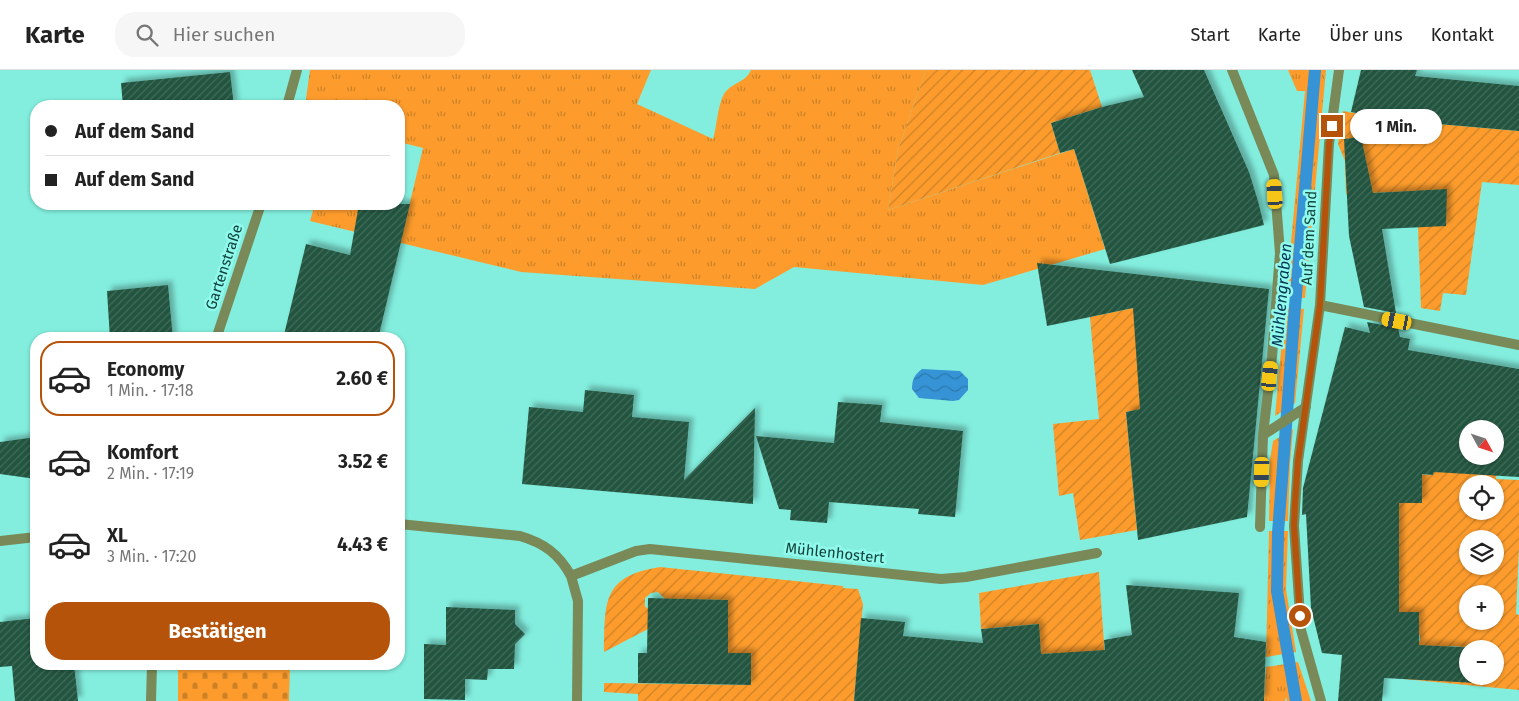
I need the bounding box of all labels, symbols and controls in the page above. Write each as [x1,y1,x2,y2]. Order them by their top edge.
search box [115,12,465,57]
text: Karte [25,21,85,49]
icon: search [133,21,161,49]
text: Hier suchen [173,23,275,46]
text: Start [1190,24,1230,46]
text: Karte [1258,24,1301,46]
text: Über uns [1329,24,1403,46]
text: Kontakt [1431,24,1494,46]
callout: 1 Min. [1350,108,1442,144]
route end [1321,115,1343,137]
text: 1 Min. [1375,117,1417,136]
text: Auf dem Sand [75,120,194,143]
text: Auf dem Sand [75,168,194,191]
car [1266,179,1283,209]
street label: Auf dem Sand [1298,190,1320,286]
street label: Gartenstraße [202,222,246,312]
water label: Mühlengraben [1268,243,1295,348]
car [1380,311,1413,331]
icon: car [47,356,92,401]
text: Economy [107,358,184,381]
car [1260,360,1279,392]
text: 2.60 € [336,367,388,390]
text: 1 Min. · 17:18 [107,381,194,400]
north arrow [1459,420,1504,465]
map controls [1459,420,1504,685]
icon: car [47,439,92,484]
text: Komfort [107,441,178,464]
text: 3.52 € [338,450,388,473]
car [1253,457,1270,487]
text: 2 Min. · 17:19 [107,464,194,483]
button: locate [1459,475,1504,520]
icon: car [47,522,92,567]
text: XL [107,524,128,547]
button: layers [1459,530,1504,575]
text: 4.43 € [337,533,388,556]
street label: Mühlenhostert [785,539,886,567]
text: 3 Min. · 17:20 [107,547,196,566]
button: + [1459,585,1504,630]
button: Bestätigen [45,602,390,660]
route start [1289,605,1311,627]
button: − [1459,640,1504,685]

